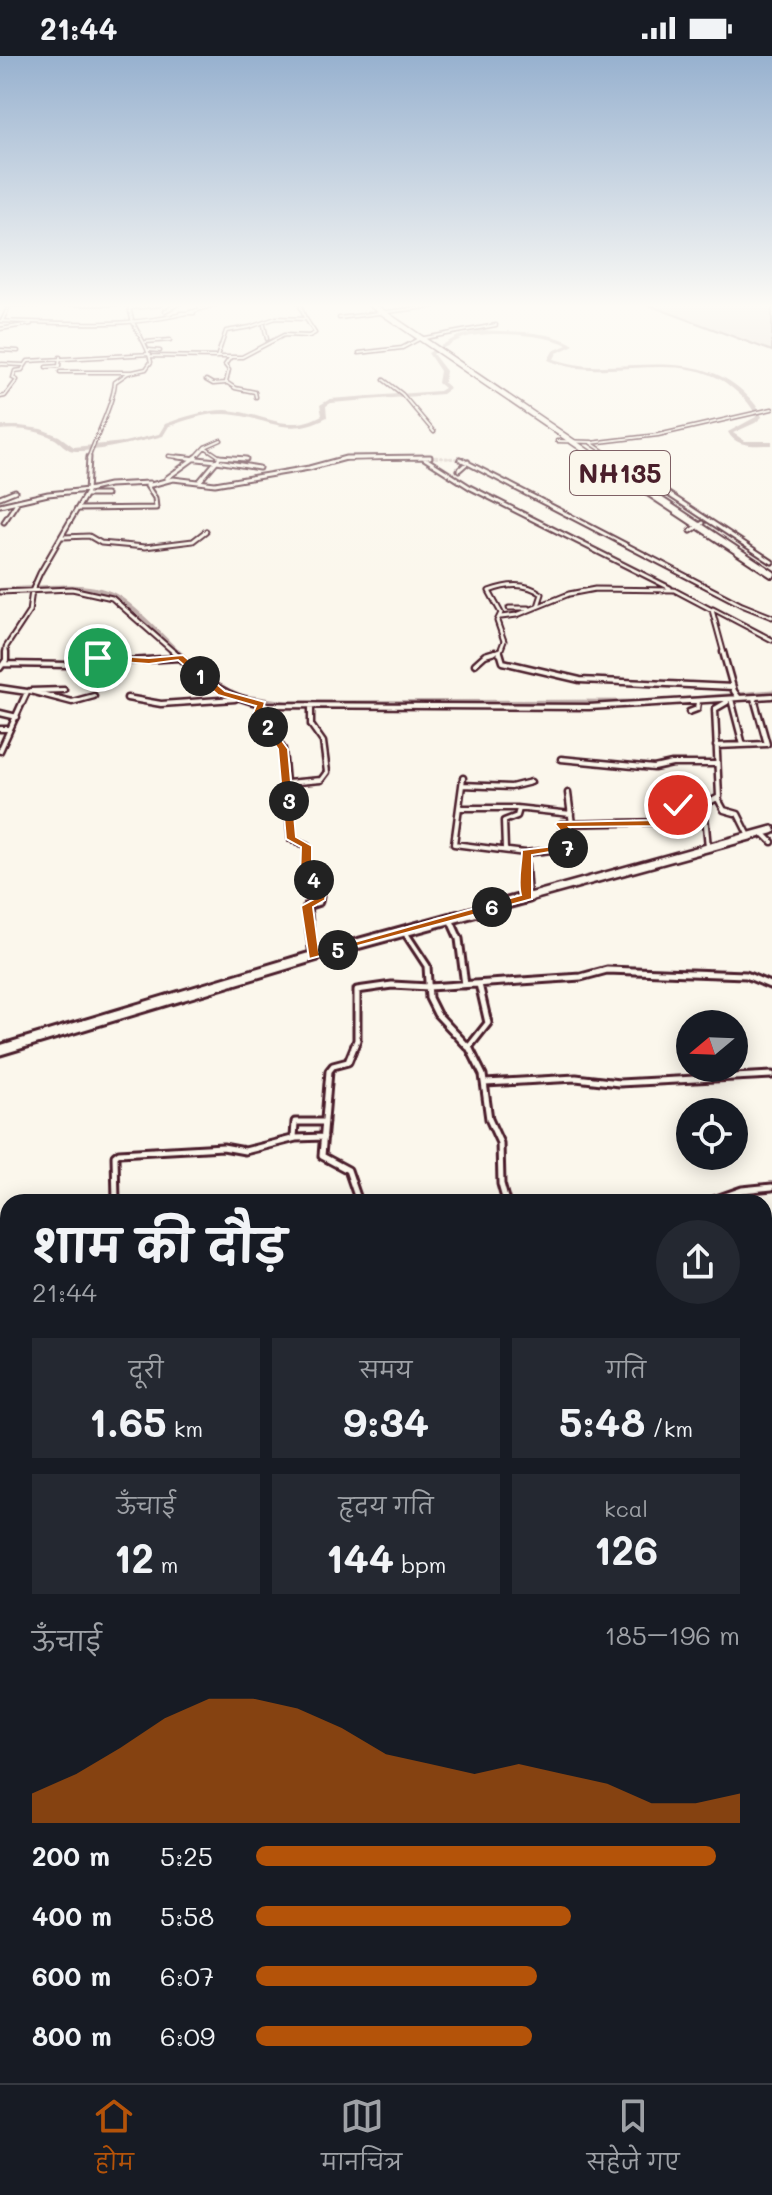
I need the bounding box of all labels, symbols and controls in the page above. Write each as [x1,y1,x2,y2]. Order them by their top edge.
text: 21:44 [40,8,118,48]
road number: NH135 [570,451,670,495]
pin [64,624,132,692]
icon: arrive [76,636,120,680]
pin: 1 [180,656,220,696]
text: 1 [195,661,205,690]
pin: 2 [248,707,288,747]
text: 2 [262,712,274,741]
pin [644,771,712,839]
pin: 3 [269,781,309,821]
icon: check [656,783,700,827]
text: 3 [282,786,296,815]
pin: 7 [548,828,588,868]
text: 7 [562,833,574,862]
pin: 4 [294,860,334,900]
text: 4 [307,865,321,894]
pin: 6 [472,887,512,927]
text: 6 [485,892,499,921]
pin: 5 [318,930,358,970]
text: 5 [332,935,344,964]
north arrow [676,1010,748,1082]
map controls [676,1010,748,1170]
button: locate [676,1098,748,1170]
text: शाम की दौड़ [32,1216,286,1273]
button: share [656,1220,740,1304]
text: 21:44 [32,1275,97,1309]
text: दूरी [129,1355,163,1384]
text: समय [360,1355,412,1384]
text: गति [606,1355,646,1384]
text: 1.65 [89,1395,167,1447]
text: 9:34 [343,1395,429,1447]
text: 5:48 [559,1395,645,1447]
text: km [167,1414,203,1443]
text: /km [645,1414,693,1443]
text: ऊँचाई [116,1491,176,1520]
text: हृदय गति [339,1491,433,1520]
text: kcal [604,1494,648,1523]
text: 126 [594,1523,658,1575]
text: 12 [114,1531,154,1583]
text: 144 [326,1531,394,1583]
text: m [154,1550,178,1579]
text: bpm [394,1550,446,1579]
text: 185–196 m [604,1618,740,1652]
text: ऊँचाई [32,1624,102,1658]
text: 200 m [32,1839,110,1873]
text: 5:25 [160,1839,213,1873]
text: 400 m [32,1899,112,1933]
text: 5:58 [160,1899,214,1933]
text: 600 m [32,1959,111,1993]
text: 6:07 [160,1959,214,1993]
text: 800 m [32,2019,112,2053]
text: 6:09 [160,2019,215,2053]
tab: होम [92,2094,136,2187]
tab: मानचित्र [321,2094,402,2187]
tab: सहेजे गए [587,2094,680,2187]

